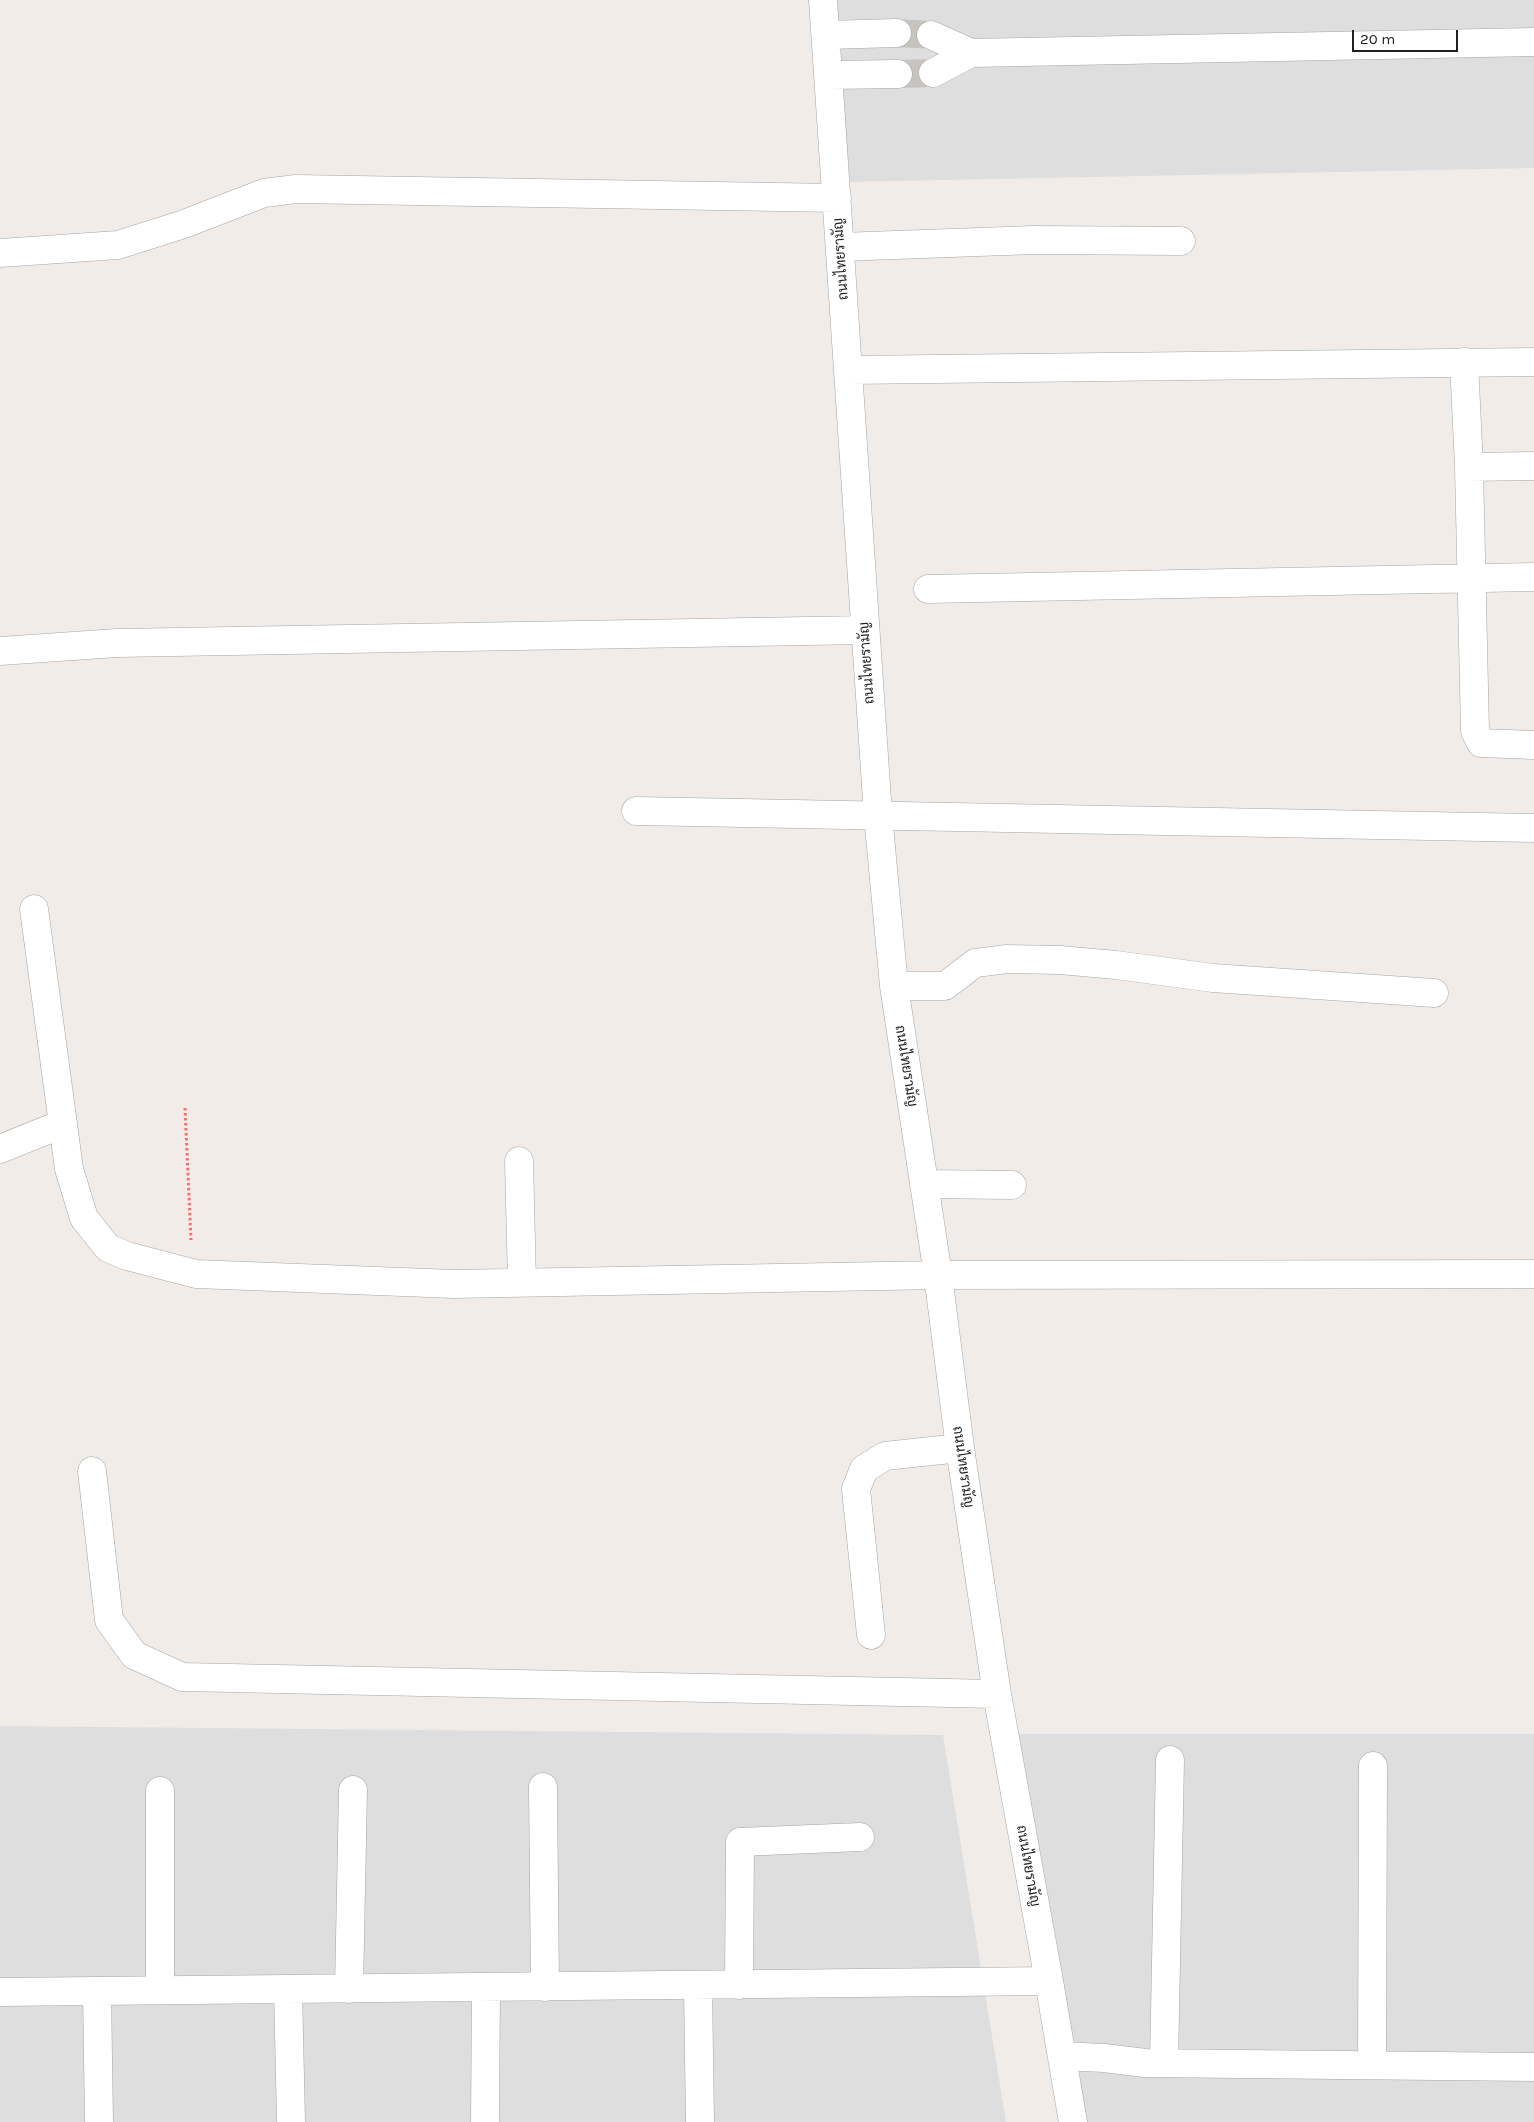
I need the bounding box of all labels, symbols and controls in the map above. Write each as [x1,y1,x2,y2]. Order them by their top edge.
scale bar [1354,20,1460,52]
text: 20 m [1360,30,1395,48]
street label: ถนนไทยรามัญ [830,217,852,301]
street label: ถนนไทยรามัญ [856,621,878,705]
street label: ถนนไทยรามัญ [891,1024,921,1108]
street label: ถนนไทยรามัญ [949,1425,977,1509]
street label: ถนนไทยรามัญ [1013,1824,1043,1908]

